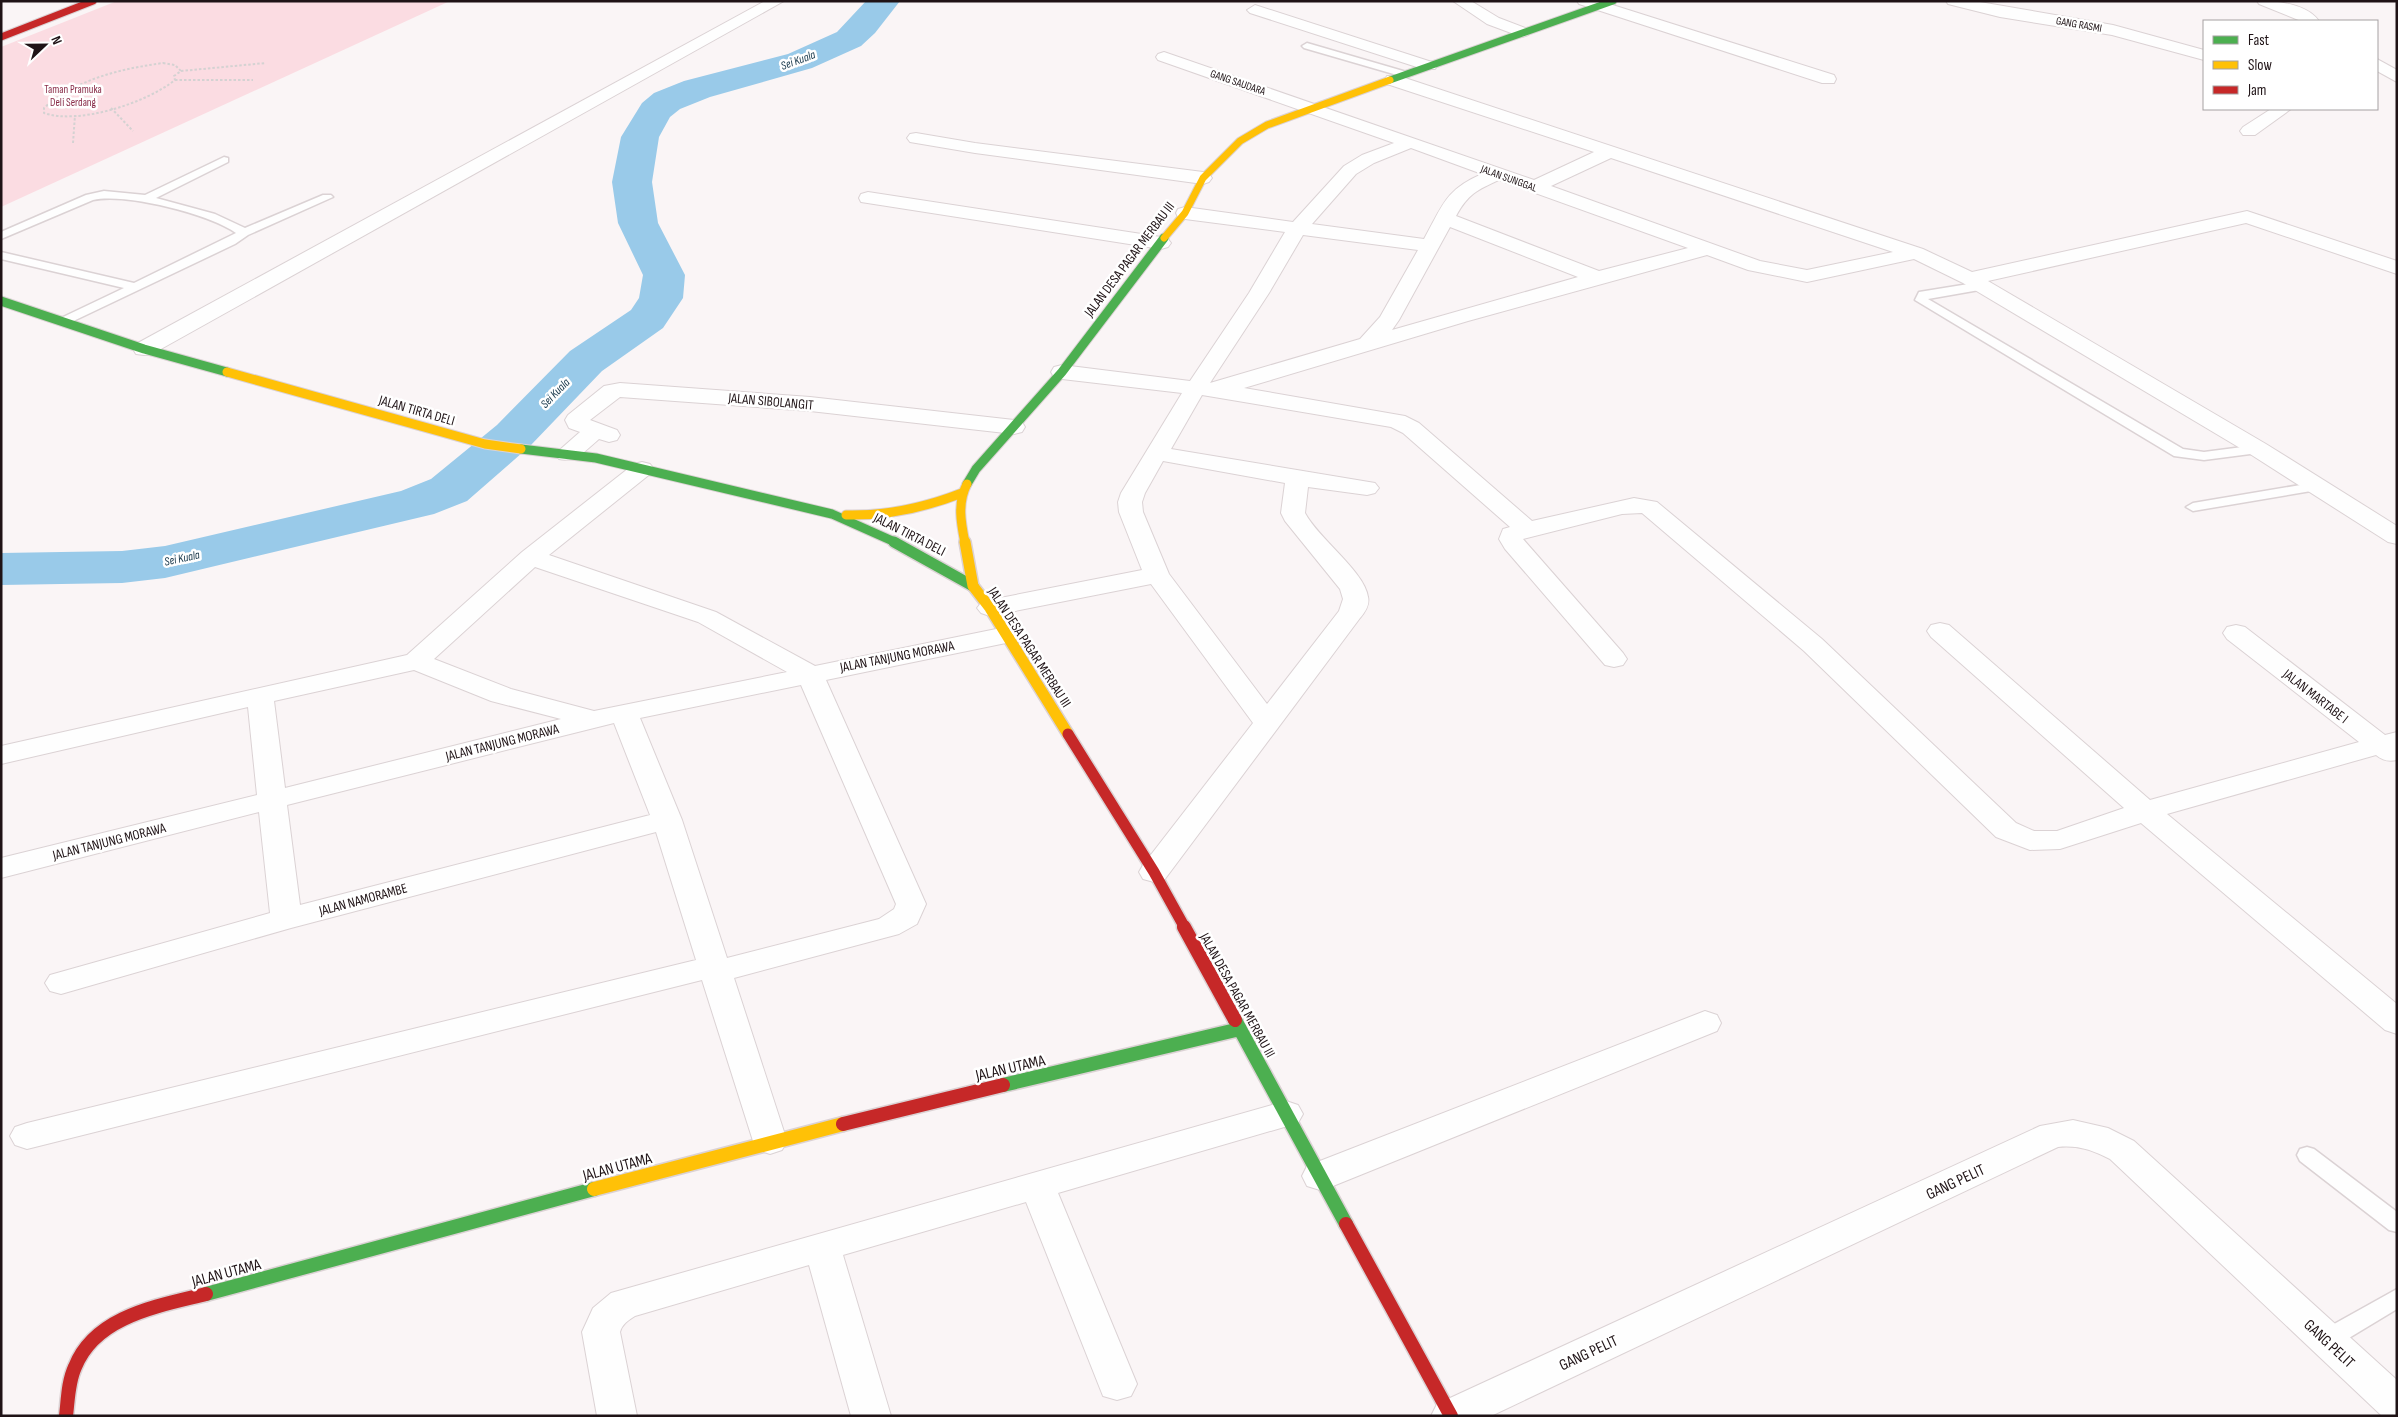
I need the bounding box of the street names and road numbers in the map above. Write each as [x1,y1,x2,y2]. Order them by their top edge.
street label: GANG RASMI [2055,14,2103,35]
street label: GANG SAUDARA [1209,67,1267,98]
street label: JALAN SUNGGAL [1478,162,1539,195]
street label: JALAN DESA PAGAR MERBAU III [1080,198,1178,321]
street label: JALAN SIBOLANGIT [727,389,815,414]
street label: JALAN TIRTA DELI [376,391,457,429]
street label: JALAN TIRTA DELI [870,509,949,560]
street label: JALAN DESA PAGAR MERBAU III [984,583,1075,711]
street label: JALAN TANJUNG MORAWA [838,637,957,676]
street label: JALAN MARTABE I [2279,665,2352,727]
street label: JALAN TANJUNG MORAWA [443,720,561,765]
street label: JALAN TANJUNG MORAWA [50,819,168,864]
street label: JALAN NAMORAMBE [316,879,409,920]
street label: JALAN DESA PAGAR MERBAU III [1196,929,1279,1061]
street label: JALAN UTAMA [973,1051,1047,1086]
street label: JALAN UTAMA [580,1149,654,1186]
street label: GANG PELIT [1923,1160,1988,1204]
street label: JALAN UTAMA [189,1255,263,1292]
street label: GANG PELIT [2300,1316,2359,1373]
street label: GANG PELIT [1556,1331,1621,1375]

